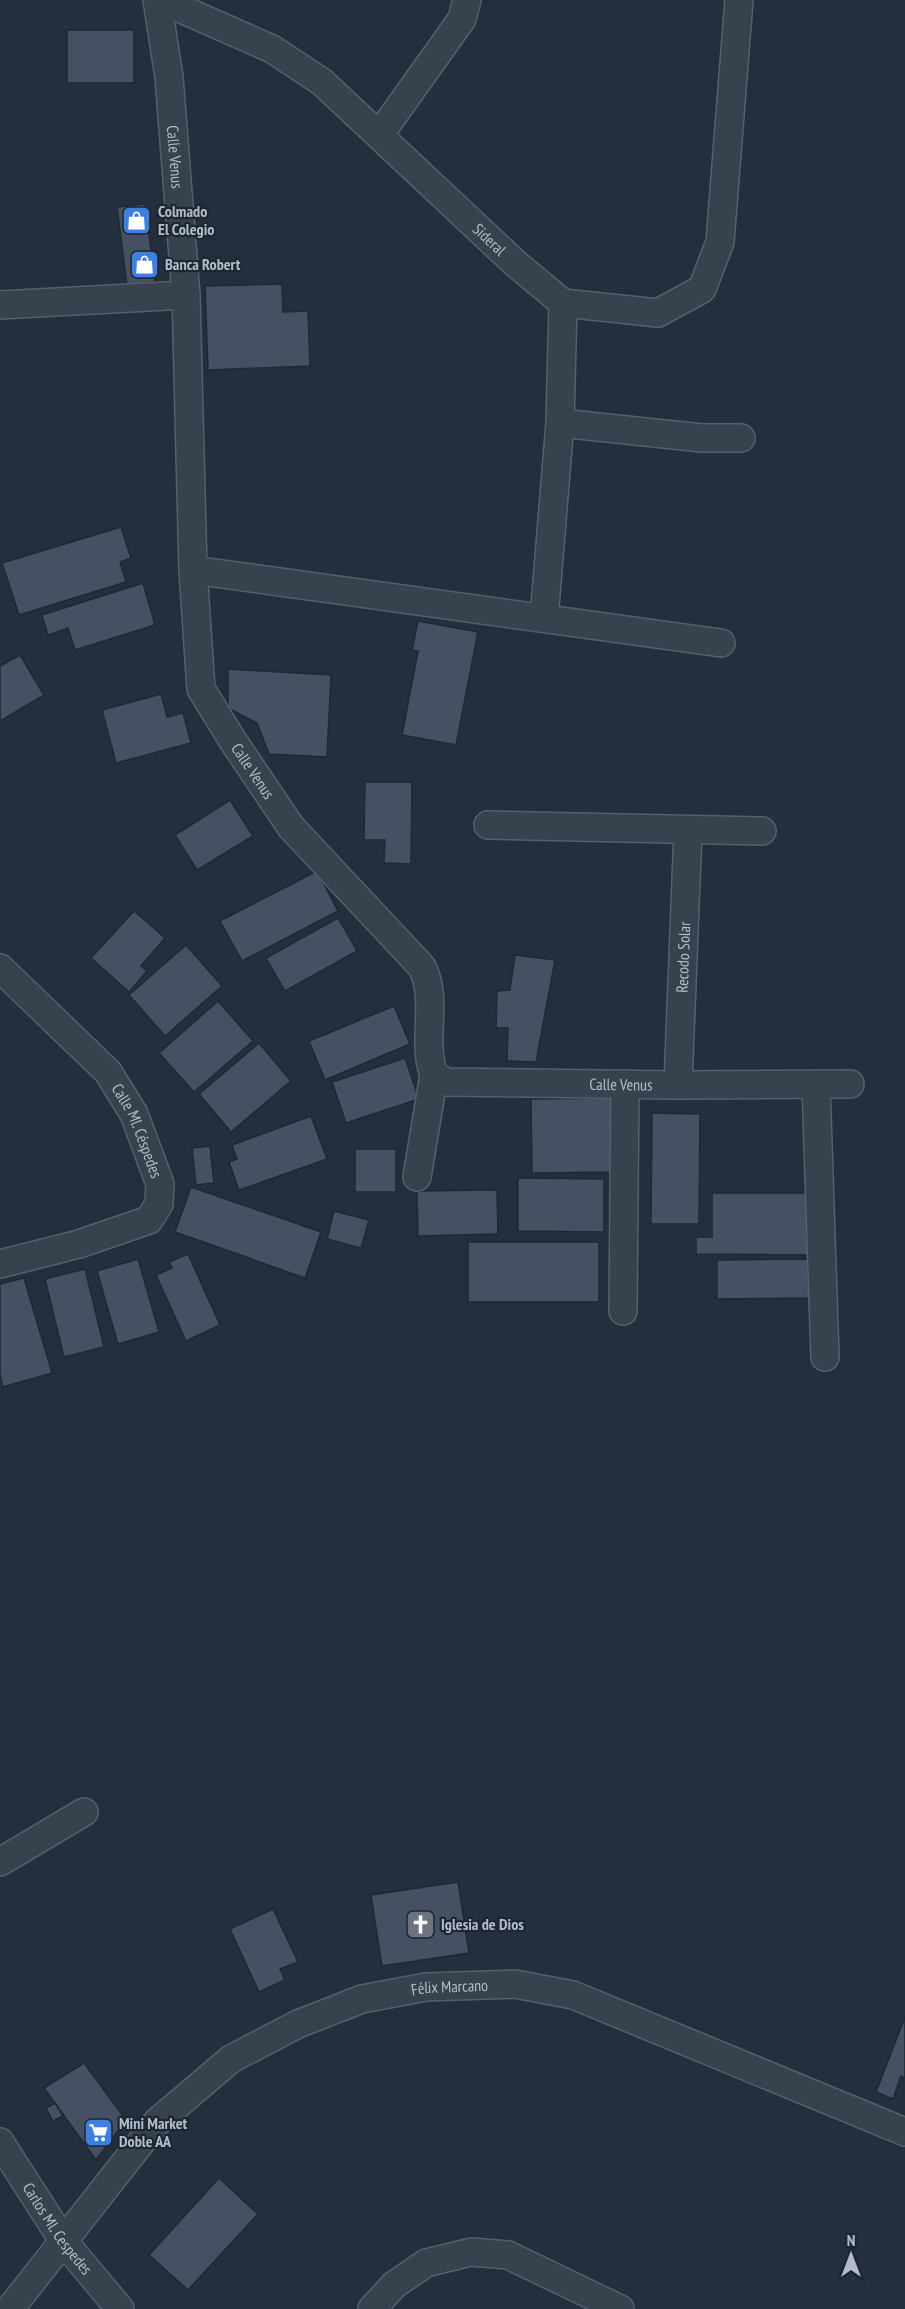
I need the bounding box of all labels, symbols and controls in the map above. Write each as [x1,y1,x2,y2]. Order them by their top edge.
street label: Calle Venus [163,125,188,189]
place label: Colmado El Colegio [158,201,214,239]
shop icon: Colmado El Colegio [121,204,153,236]
street label: Sideral [469,219,511,260]
shop icon: Banca Robert [128,248,160,280]
place label: Banca Robert [165,254,241,274]
street label: Calle Venus [227,739,279,803]
street label: Recodo Solar [672,920,694,993]
street label: Calle Venus [589,1074,653,1095]
street label: Calle Ml. Céspedes [108,1080,167,1181]
church icon: Iglesia de Dios [404,1908,436,1940]
place label: Iglesia de Dios [441,1914,524,1934]
street label: Félix Marcano [409,1975,488,2000]
place label: Mini Market Doble AA [119,2113,187,2151]
supermarket icon: Mini Market Doble AA [82,2116,114,2148]
street label: Carlos Ml. Cespedes [19,2179,97,2279]
north arrow [821,2225,881,2285]
text: N [847,2230,855,2250]

